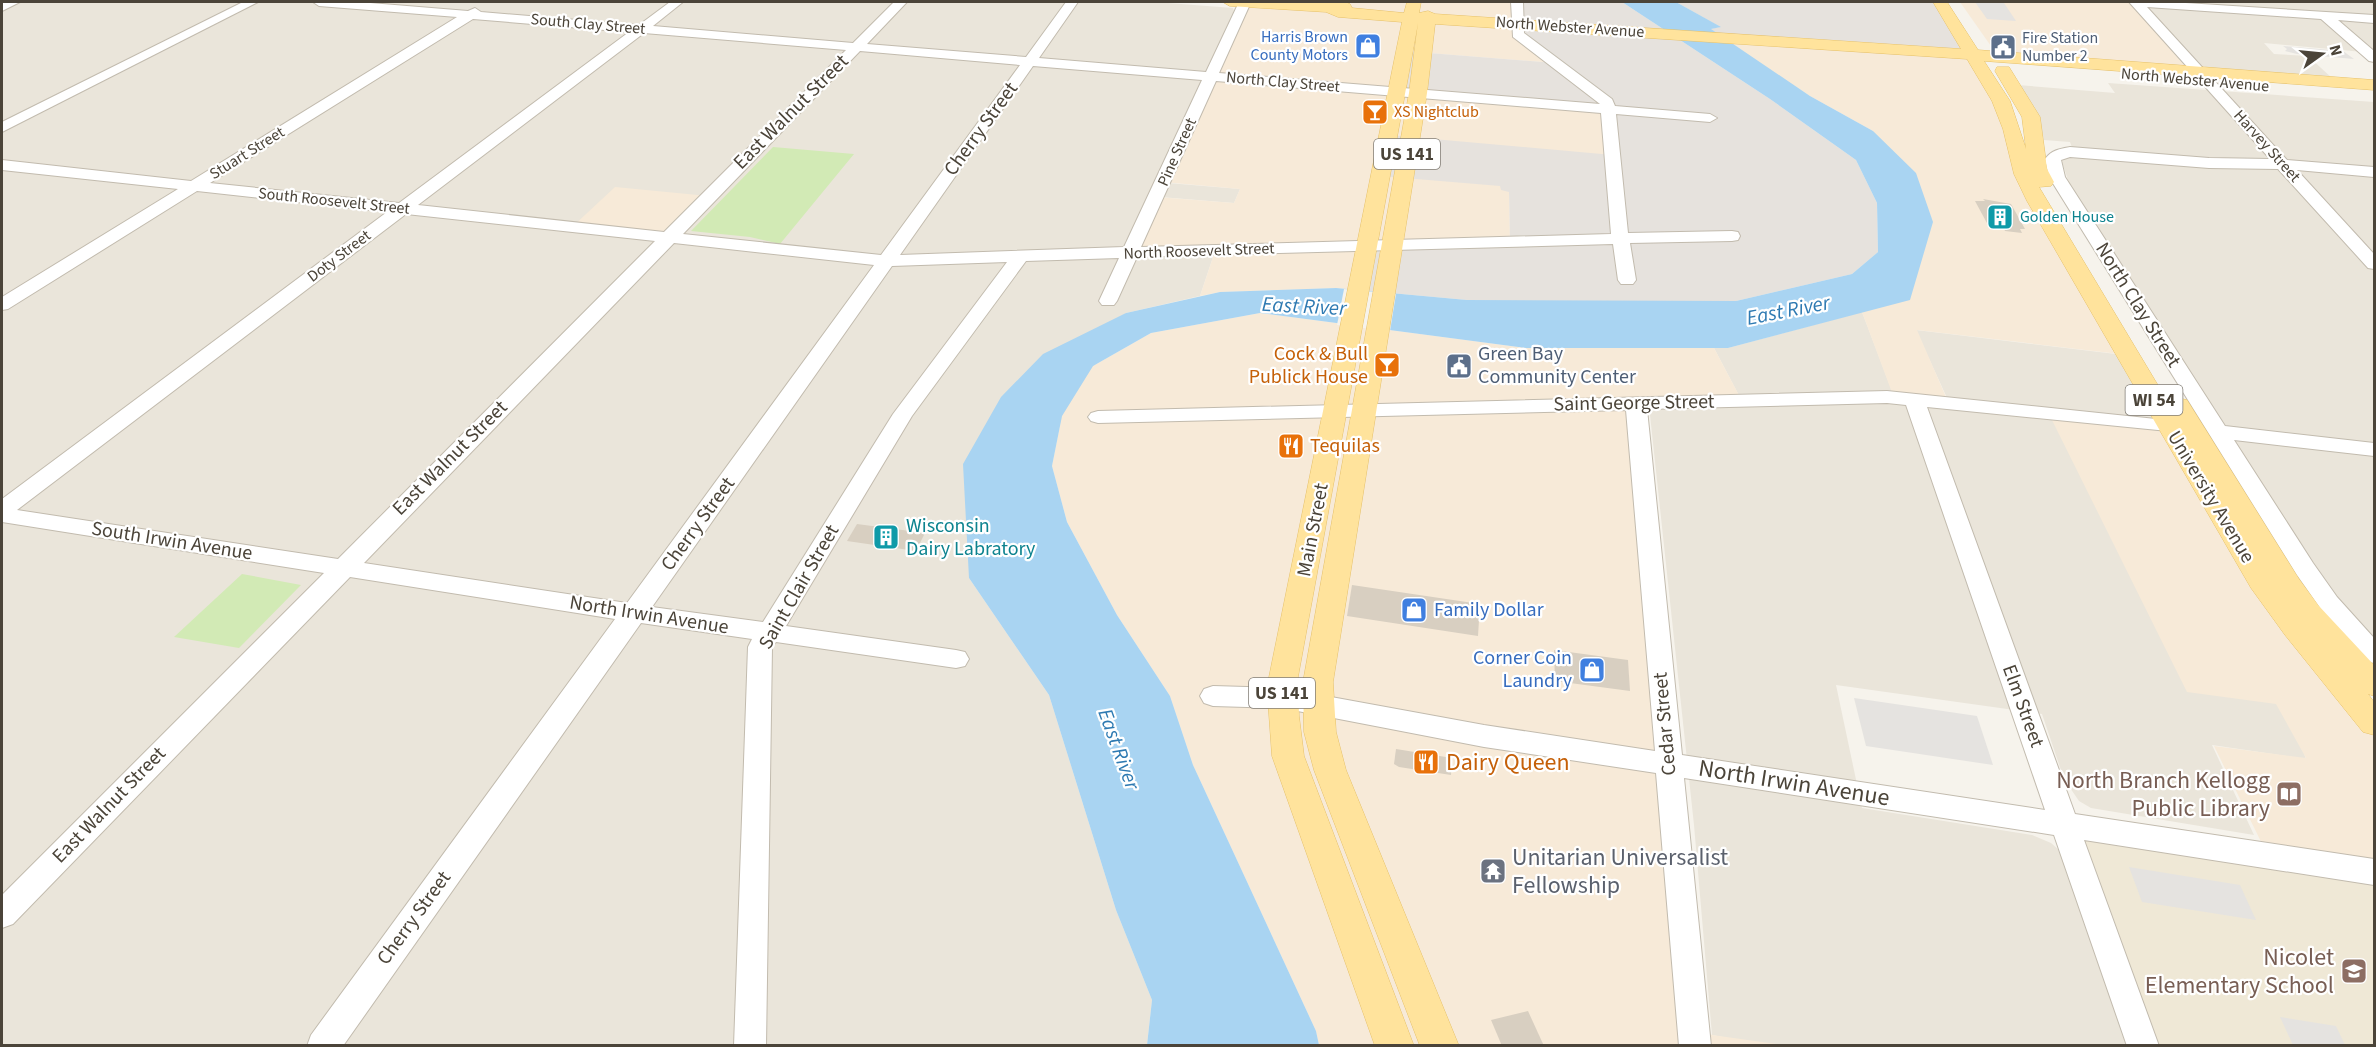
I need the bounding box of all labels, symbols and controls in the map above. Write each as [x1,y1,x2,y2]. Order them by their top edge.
street label: South Clay Street [530,8,647,40]
street label: North Webster Avenue [1495,11,1645,43]
north arrow [2292,24,2352,84]
place label: Harris Brown County Motors [1251,26,1348,66]
place label: Fire Station Number 2 [2022,27,2098,67]
shop icon: Harris Brown County Motors [1353,31,1383,61]
public building icon: Fire Station Number 2 [1988,32,2018,62]
text: N [2324,42,2348,58]
street label: East Walnut Street [727,48,855,176]
street label: North Webster Avenue [2120,63,2270,97]
street label: North Clay Street [1225,66,1341,98]
street label: Cherry Street [937,76,1025,182]
bar icon: XS Nightclub [1360,97,1390,127]
place label: XS Nightclub [1394,101,1479,123]
street label: Harvey Street [2228,105,2306,187]
street label: Pine Street [1152,114,1202,190]
street label: Stuart Street [205,121,289,185]
road number: US 141 [1374,139,1440,169]
street label: South Roosevelt Street [257,182,411,220]
building icon: Golden House [1985,202,2015,232]
place label: Golden House [2020,206,2114,228]
street label: Doty Street [303,224,376,287]
street label: North Roosevelt Street [1123,237,1275,265]
street label: North Clay Street [2088,237,2188,373]
water label: East River [1744,287,1833,333]
water label: East River [1261,289,1348,323]
place label: Cock & Bull Publick House [1249,340,1368,391]
place label: Green Bay Community Center [1478,340,1636,391]
bar icon: Cock & Bull Publick House [1372,350,1402,380]
public building icon: Green Bay Community Center [1444,351,1474,381]
road number: WI 54 [2126,385,2182,415]
street label: Saint George Street [1553,388,1715,418]
street label: East Walnut Street [386,394,514,522]
street label: University Avenue [2160,426,2262,569]
restaurant icon: Tequilas [1276,431,1306,461]
place label: Tequilas [1310,432,1380,460]
street label: Cherry Street [654,471,742,577]
street label: Main Street [1290,481,1336,579]
place label: Wisconsin Dairy Labratory [906,512,1036,563]
street label: South Irwin Avenue [90,514,255,568]
street label: Saint Clair Street [752,519,846,655]
building icon: Wisconsin Dairy Labratory [871,522,901,552]
street label: North Irwin Avenue [567,589,731,641]
shop icon: Family Dollar [1399,595,1429,625]
place label: Family Dollar [1434,596,1544,624]
place label: Corner Coin Laundry [1473,644,1573,695]
shop icon: Corner Coin Laundry [1577,655,1607,685]
street label: Elm Street [1995,661,2051,752]
street label: Cedar Street [1647,671,1683,777]
road number: US 141 [1249,678,1315,708]
water label: East River [1090,704,1148,795]
street label: East Walnut Street [46,740,172,870]
place label: Dairy Queen [1446,745,1570,780]
restaurant icon: Dairy Queen [1411,747,1441,777]
street label: North Irwin Avenue [1696,751,1892,815]
place label: North Branch Kellogg Public Library [2056,763,2270,826]
library icon: North Branch Kellogg Public Library [2274,779,2304,809]
place label: Unitarian Universalist Fellowship [1512,840,1728,903]
temple icon: Unitarian Universalist Fellowship [1478,856,1508,886]
street label: Cherry Street [370,865,458,971]
place label: Nicolet Elementary School [2145,940,2334,1003]
school or university icon: Nicolet Elementary School [2339,956,2369,986]

